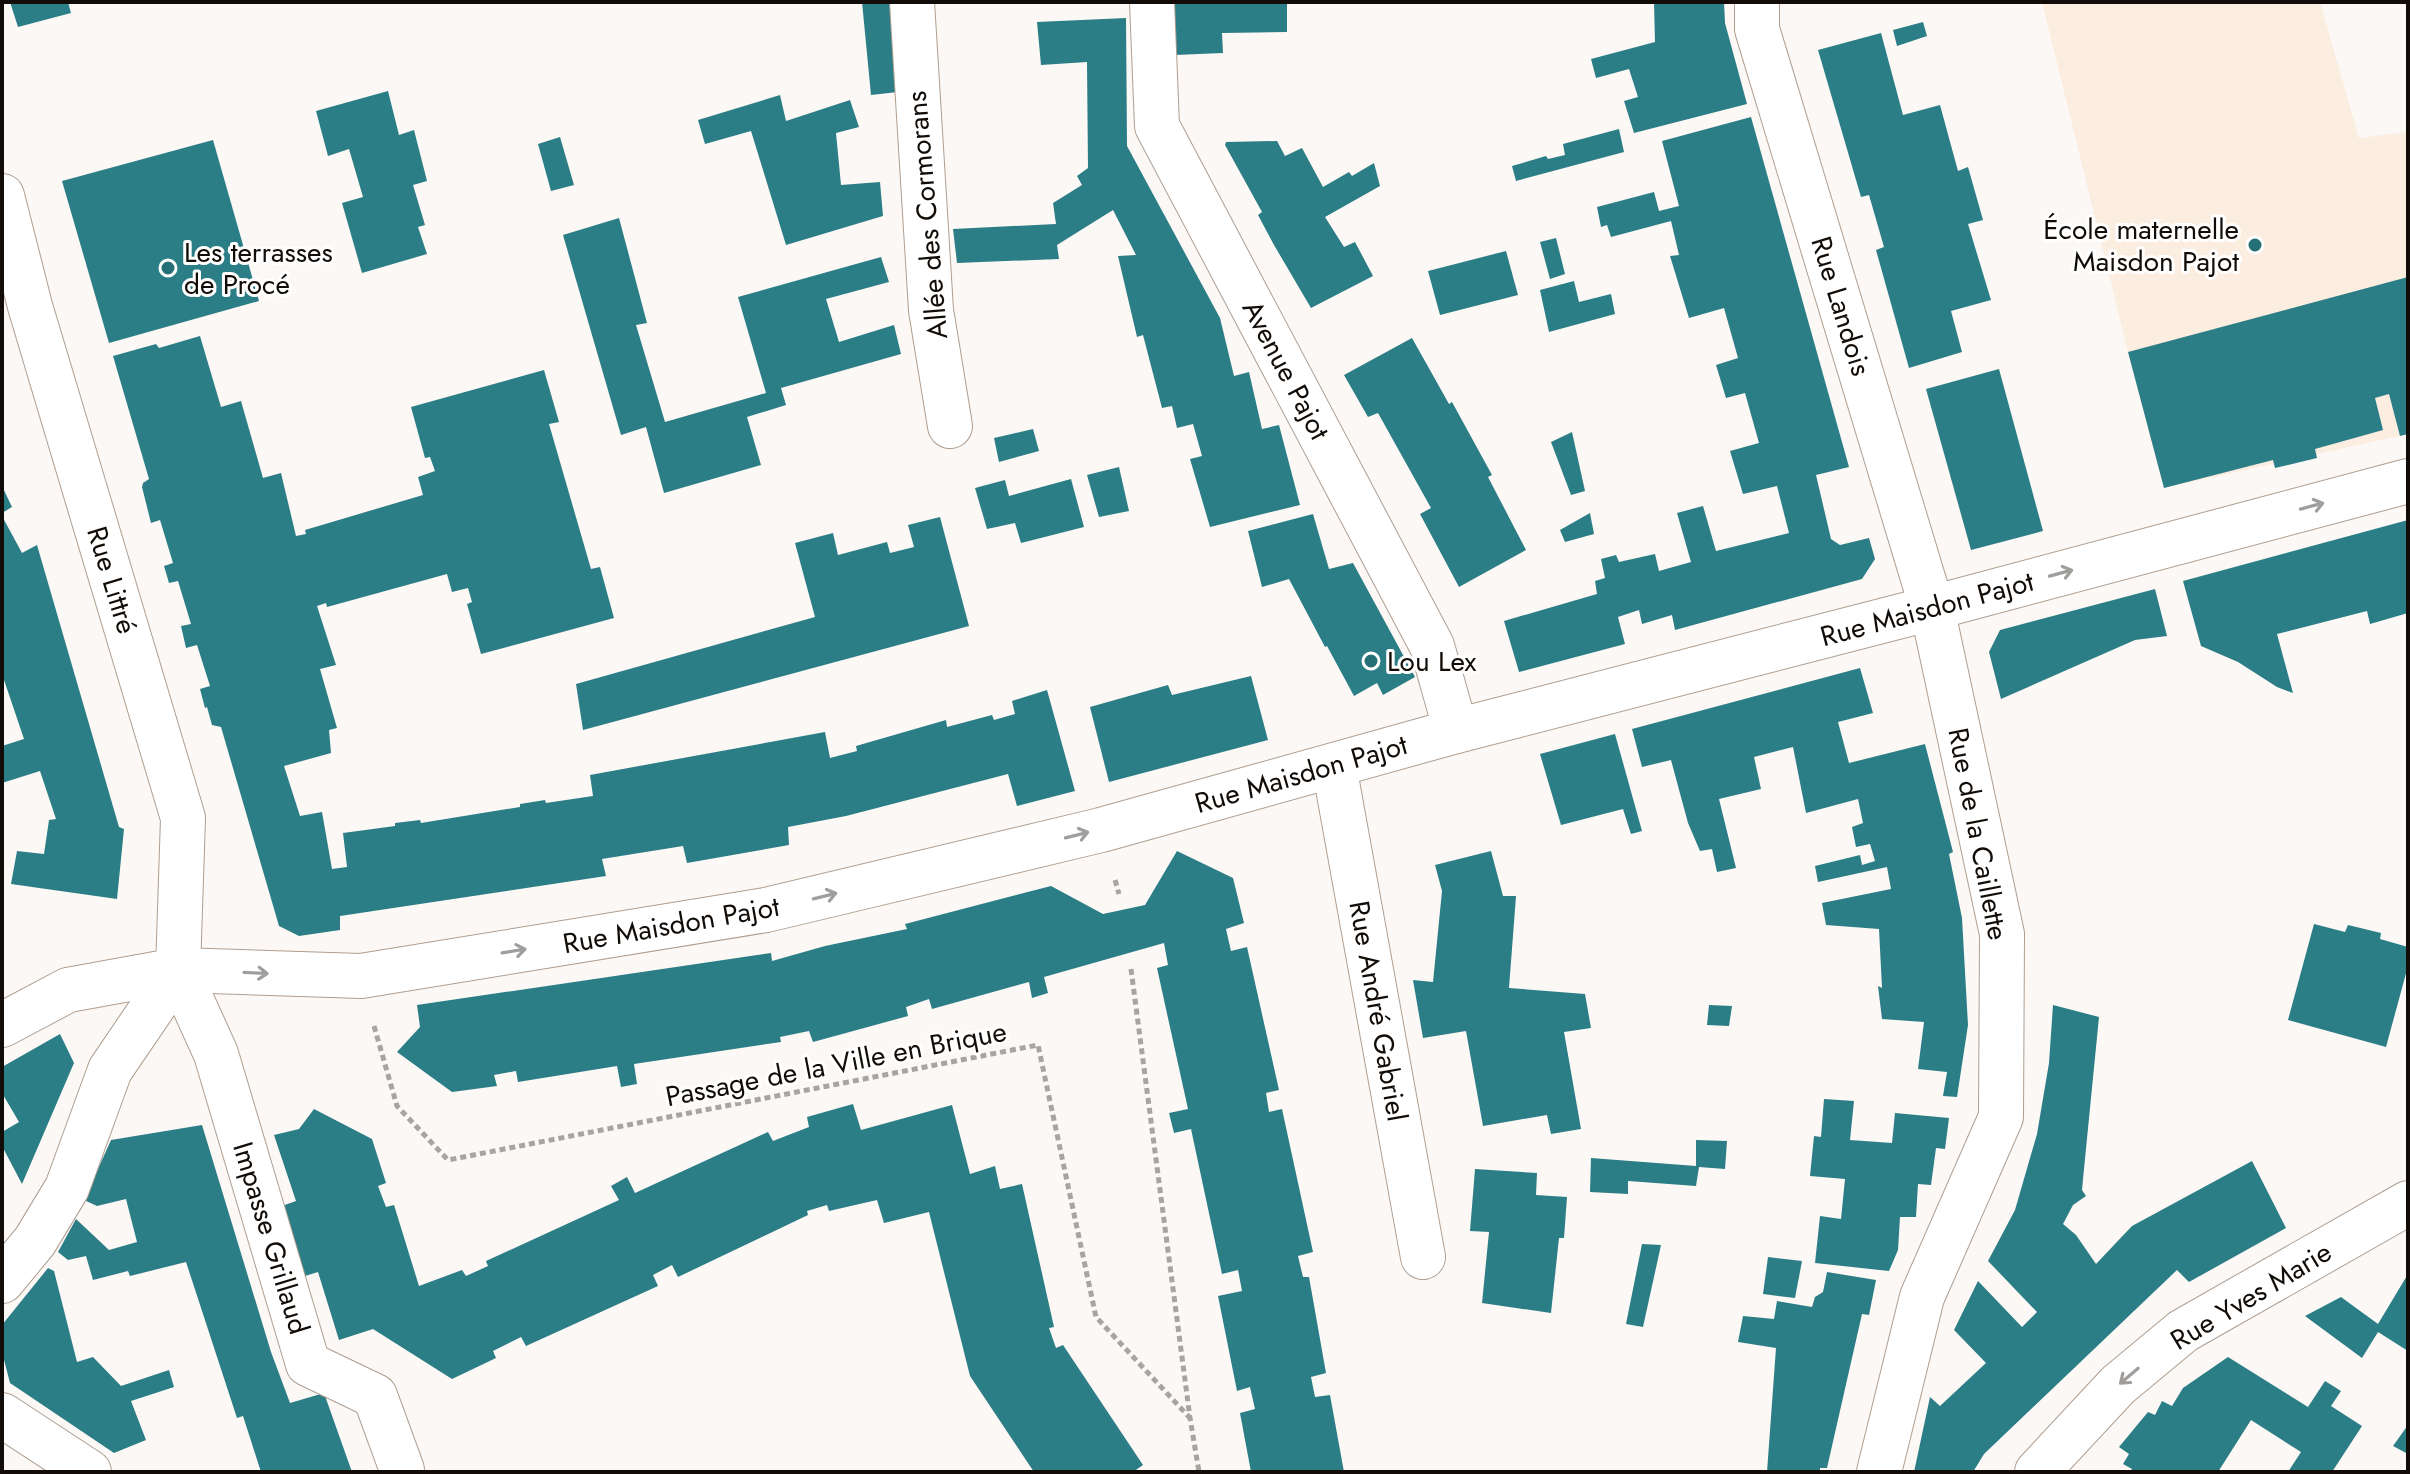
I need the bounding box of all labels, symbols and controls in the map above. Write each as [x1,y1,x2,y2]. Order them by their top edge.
street label: Allée des Cormorans [896,89,958,341]
place label: École maternelle Maisdon Pajot [2043,209,2239,282]
street label: Rue Landois [1800,231,1882,381]
place label: Les terrasses de Procé [184,232,333,305]
marker: École maternelle Maisdon Pajot [2246,236,2264,254]
marker: Les terrasses de Procé [159,259,177,277]
street label: Avenue Pajot [1232,293,1340,447]
one-way arrow [2299,498,2325,513]
street label: Rue Littré [76,521,148,639]
street label: Rue Maisdon Pajot [1816,561,2038,657]
one-way arrow [2048,565,2074,580]
place label: Lou Lex [1387,641,1477,682]
marker: Lou Lex [1362,652,1380,670]
street label: Rue Maisdon Pajot [1190,724,1412,824]
street label: Rue de la Caillette [1937,724,2019,944]
one-way arrow [1064,827,1090,842]
street label: Rue Maisdon Pajot [559,886,783,964]
one-way arrow [811,888,837,903]
street label: Rue André Gabriel [1338,898,1418,1124]
one-way arrow [501,943,526,958]
one-way arrow [242,966,269,981]
street label: Passage de la Ville en Brique [662,1011,1010,1117]
street label: Impasse Grillaud [222,1137,320,1339]
street label: Rue Yves Marie [2163,1232,2339,1360]
one-way arrow [2119,1367,2139,1385]

